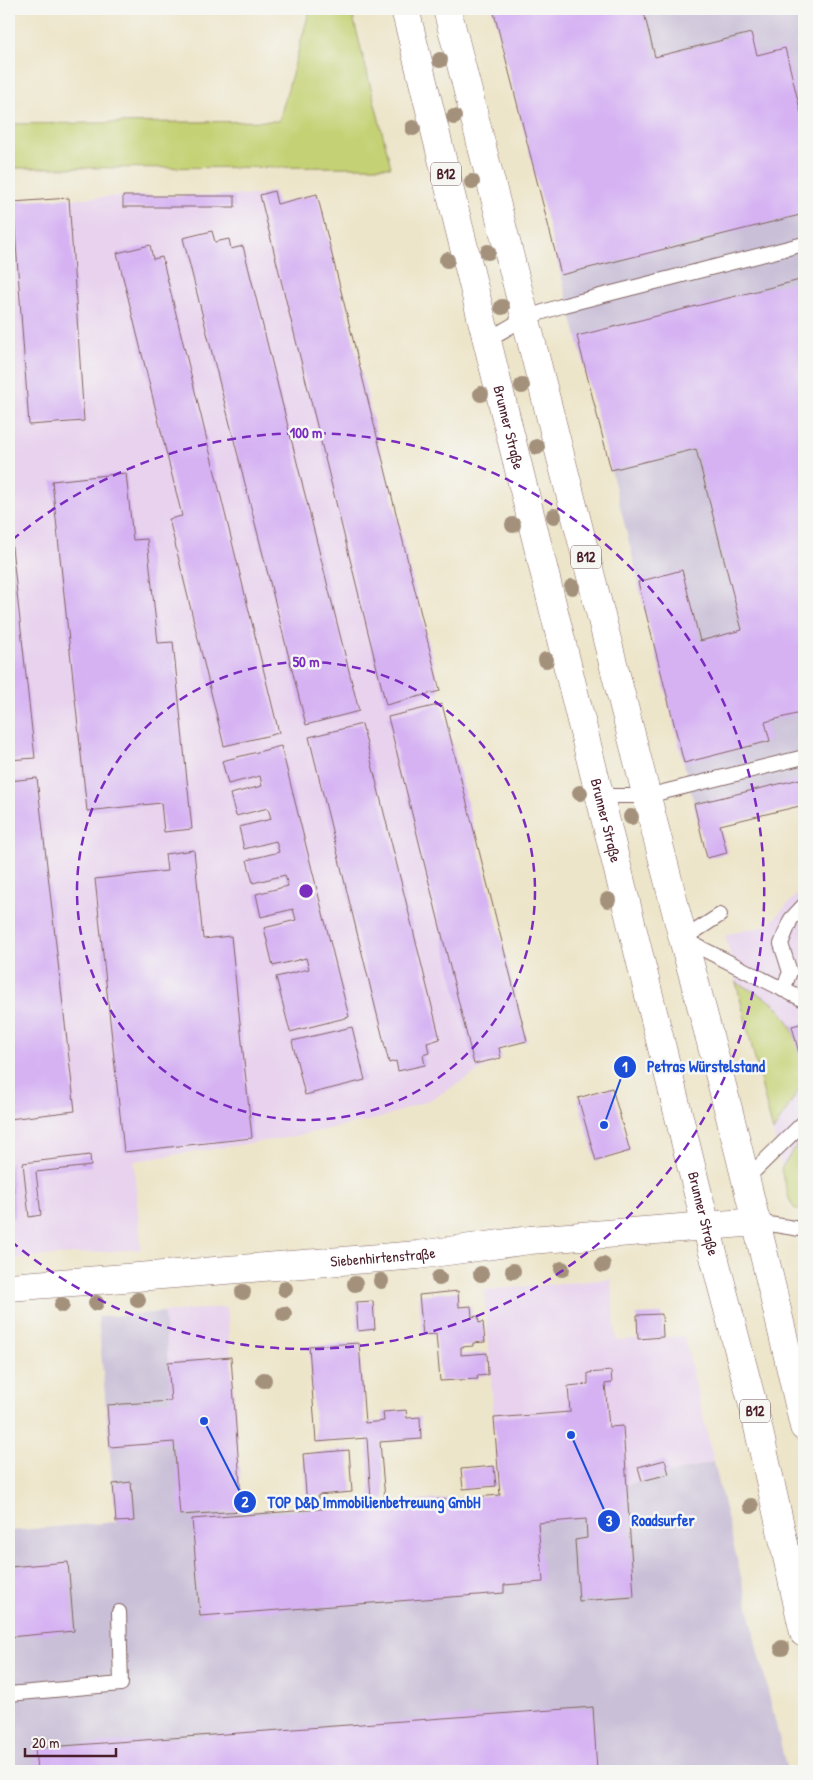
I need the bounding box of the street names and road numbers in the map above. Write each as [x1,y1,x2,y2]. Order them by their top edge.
road number: B12 [431,162,461,185]
street label: Brunner Straße [488,383,529,471]
road number: B12 [571,546,601,568]
street label: Brunner Straße [586,776,627,865]
street label: Brunner Straße [683,1169,724,1258]
street label: Siebenhirtenstraße [330,1242,437,1272]
road number: B12 [740,1400,770,1422]

